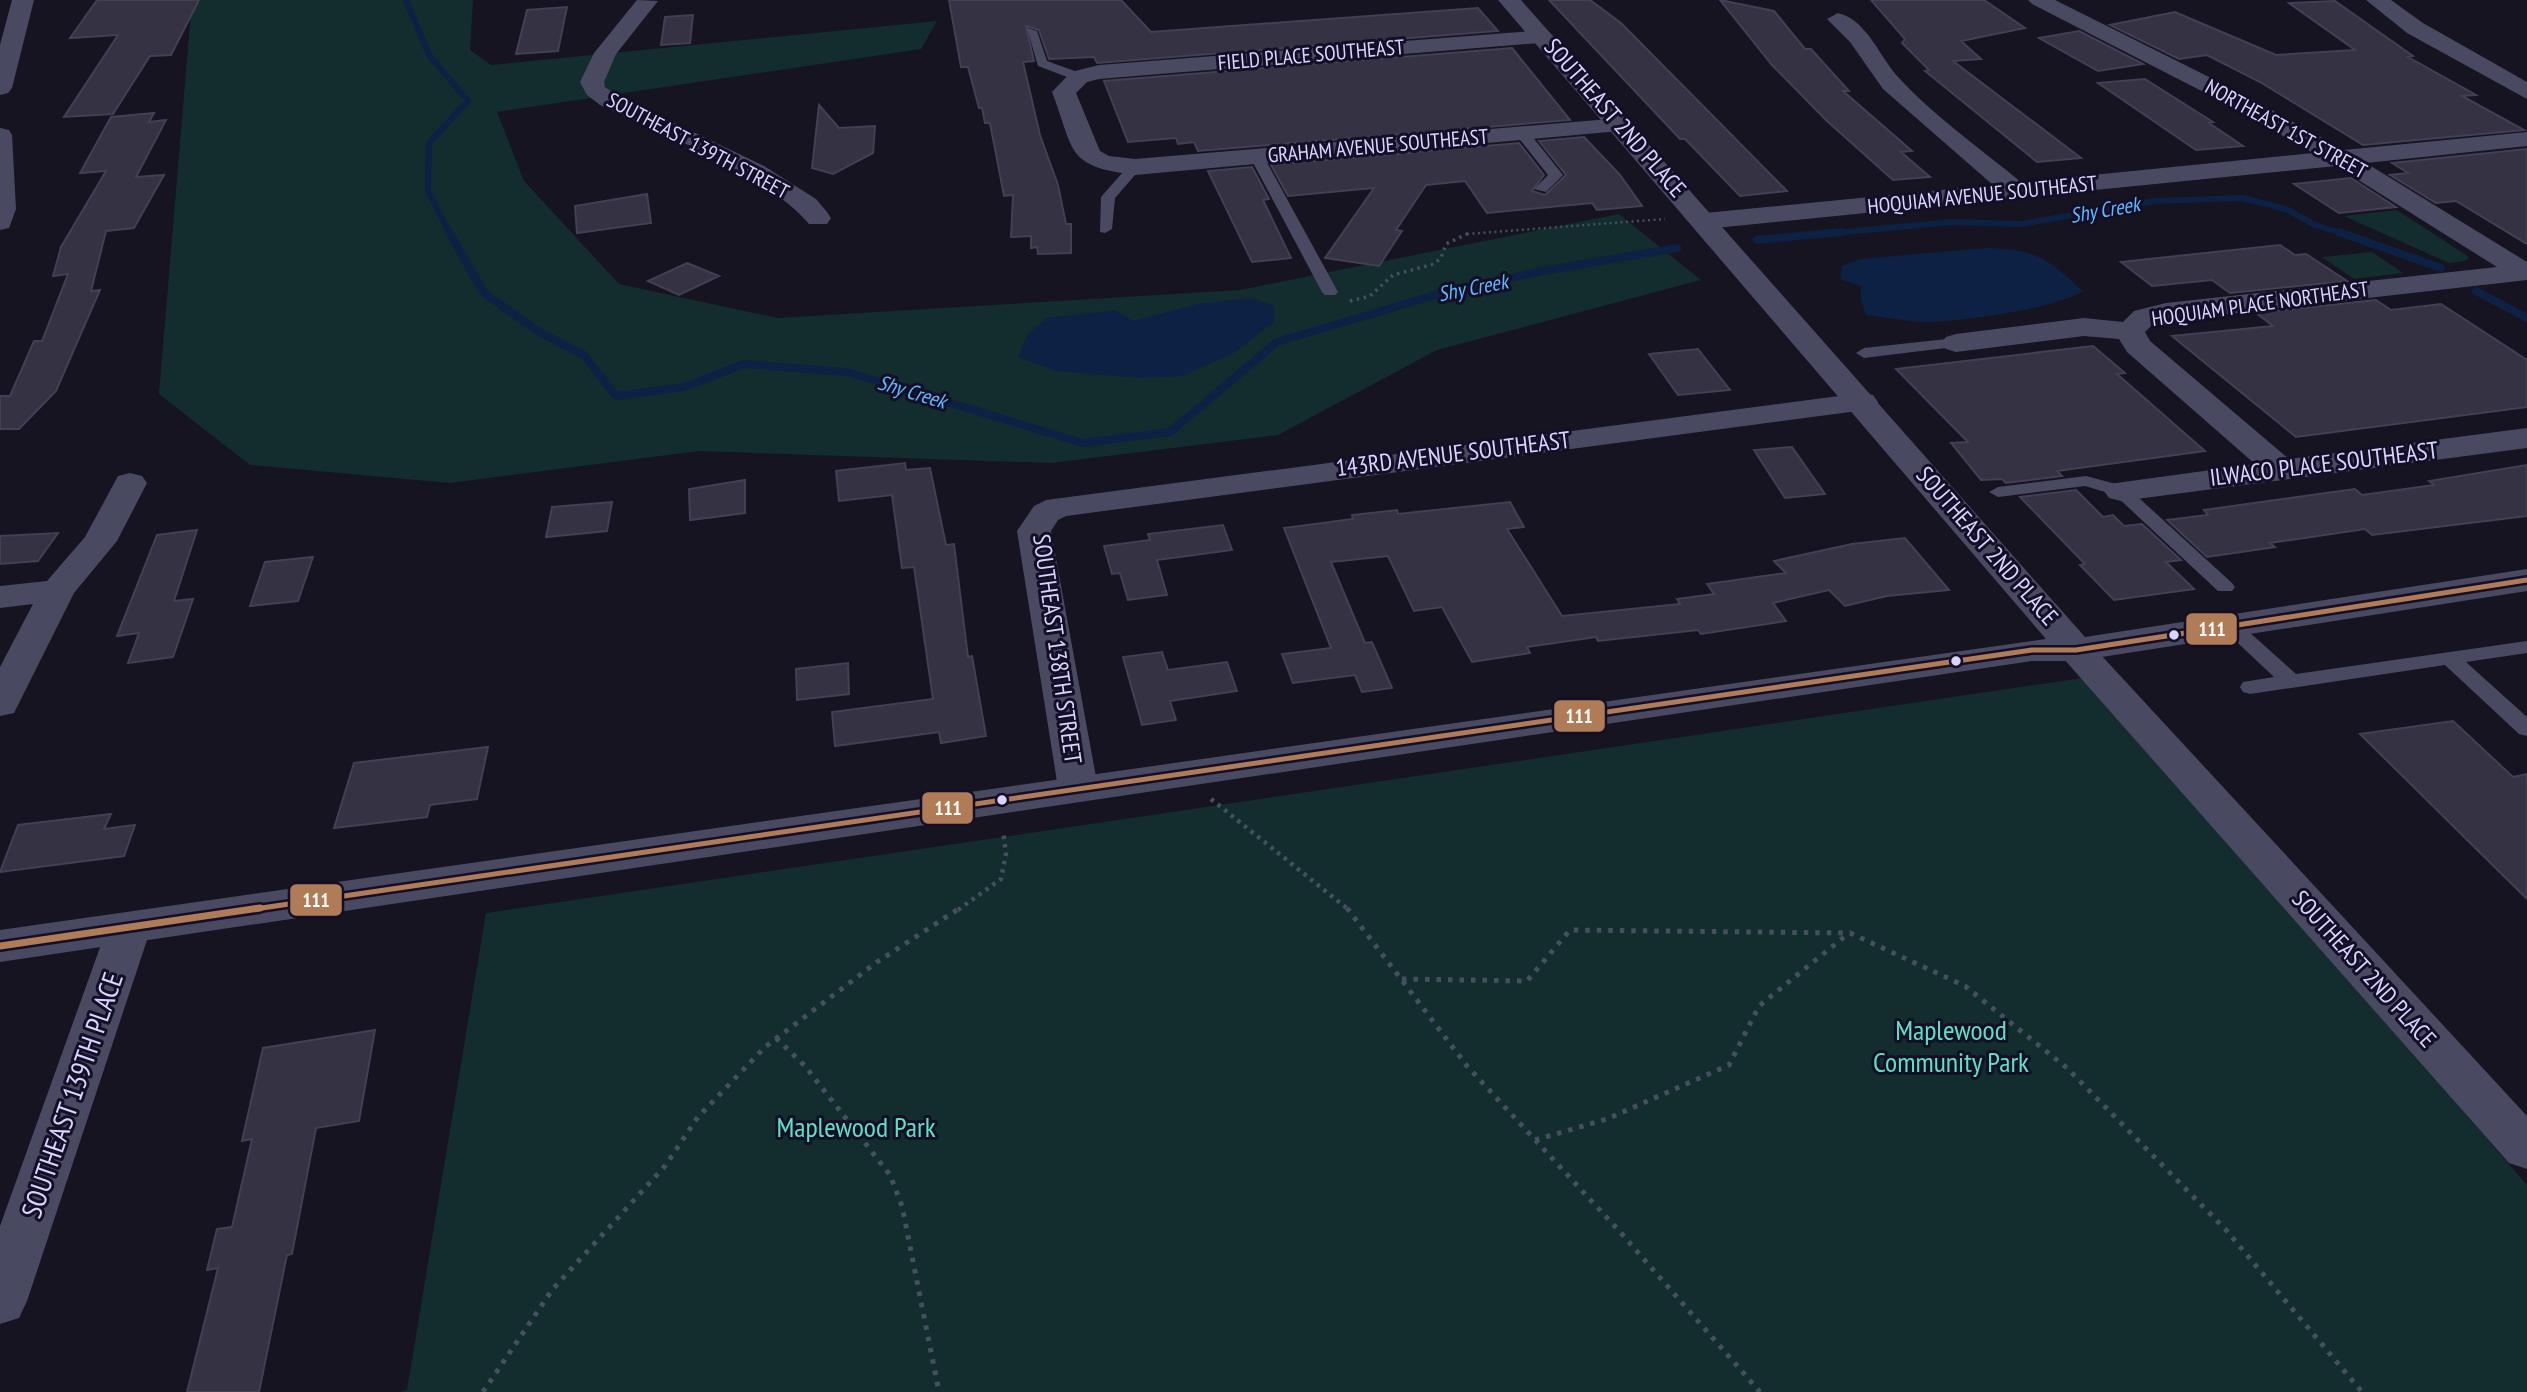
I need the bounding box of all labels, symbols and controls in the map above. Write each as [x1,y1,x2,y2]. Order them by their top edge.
street label: SOUTHEAST 2ND PLACE [1538,32,1693,204]
street label: FIELD PLACE SOUTHEAST [1217,33,1406,76]
street label: NORTHEAST 1ST STREET [2200,73,2373,185]
street label: SOUTHEAST 139TH STREET [602,86,795,205]
street label: GRAHAM AVENUE SOUTHEAST [1267,122,1490,169]
street label: HOQUIAM AVENUE SOUTHEAST [1866,169,2098,220]
water label: Shy Creek [2068,190,2145,229]
water label: Shy Creek [1436,267,1513,307]
street label: HOQUIAM PLACE NORTHEAST [2150,275,2371,332]
water label: Shy Creek [875,368,952,416]
street label: 143RD AVENUE SOUTHEAST [1334,424,1572,483]
street label: ILWACO PLACE SOUTHEAST [2208,434,2440,493]
street label: SOUTHEAST 2ND PLACE [1910,460,2065,632]
street label: SOUTHEAST 138TH STREET [1026,532,1089,766]
line badge: 111 [2185,612,2238,646]
text: 111 [2198,617,2226,641]
unlabelled marker [2167,628,2181,642]
unlabelled marker [1949,654,1963,668]
line badge: 111 [1553,699,1606,733]
text: 111 [1565,704,1593,728]
line badge: 111 [921,791,974,825]
unlabelled marker [995,793,1009,807]
text: 111 [934,796,962,820]
line badge: 111 [289,883,343,917]
street label: SOUTHEAST 2ND PLACE [2286,884,2443,1054]
text: 111 [302,888,330,912]
street label: SOUTHEAST 139TH PLACE [12,967,131,1223]
park label: Maplewood Community Park [1873,1011,2029,1080]
park label: Maplewood Park [776,1108,936,1145]

